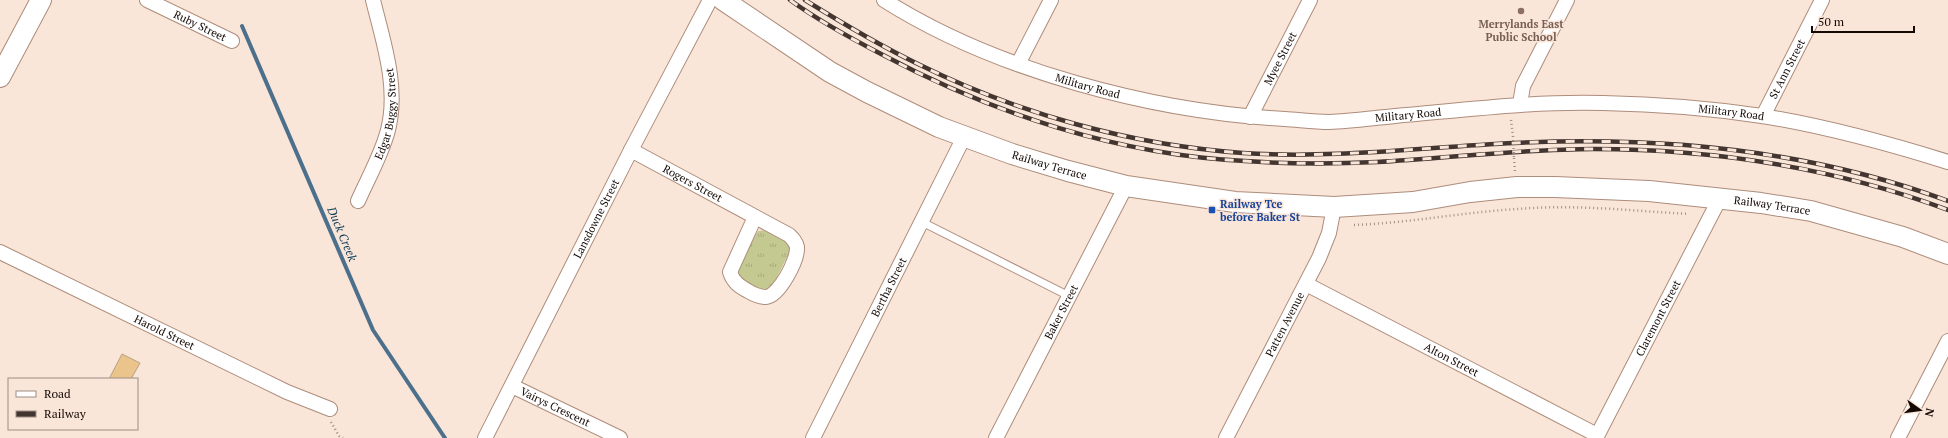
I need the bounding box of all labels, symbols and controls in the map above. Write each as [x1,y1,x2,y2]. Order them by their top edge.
marker: Merrylands East Public School [1516,6,1526,16]
street label: Ruby Street [172,7,229,44]
scale bar [1812,8,1914,34]
text: 50 m [1818,14,1845,29]
place label: Merrylands East Public School [1478,17,1564,44]
street label: Myee Street [1261,29,1300,87]
street label: St Ann Street [1766,37,1808,101]
street label: Edgar Buggy Street [371,67,399,162]
street label: Military Road [1054,70,1121,101]
street label: Military Road [1698,101,1765,123]
street label: Military Road [1374,105,1442,125]
street label: Railway Terrace [1010,147,1089,183]
street label: Rogers Street [661,162,725,205]
street label: Lansdowne Street [570,177,622,261]
street label: Railway Terrace [1733,193,1812,218]
place label: Railway Tce before Baker St [1219,197,1301,224]
water label: Duck Creek [324,203,361,264]
marker: Railway Tce before Baker St [1207,205,1217,215]
street label: Bertha Street [868,255,910,319]
street label: Claremont Street [1632,277,1683,359]
street label: Baker Street [1041,282,1081,342]
street label: Patten Avenue [1262,289,1307,359]
street label: Harold Street [132,312,197,353]
street label: Alton Street [1422,340,1481,379]
legend [8,378,138,430]
street label: Vairys Crescent [518,384,592,430]
text: Road [44,386,71,401]
north arrow [1900,390,1940,430]
text: Railway [44,406,87,421]
text: N [1922,407,1938,419]

